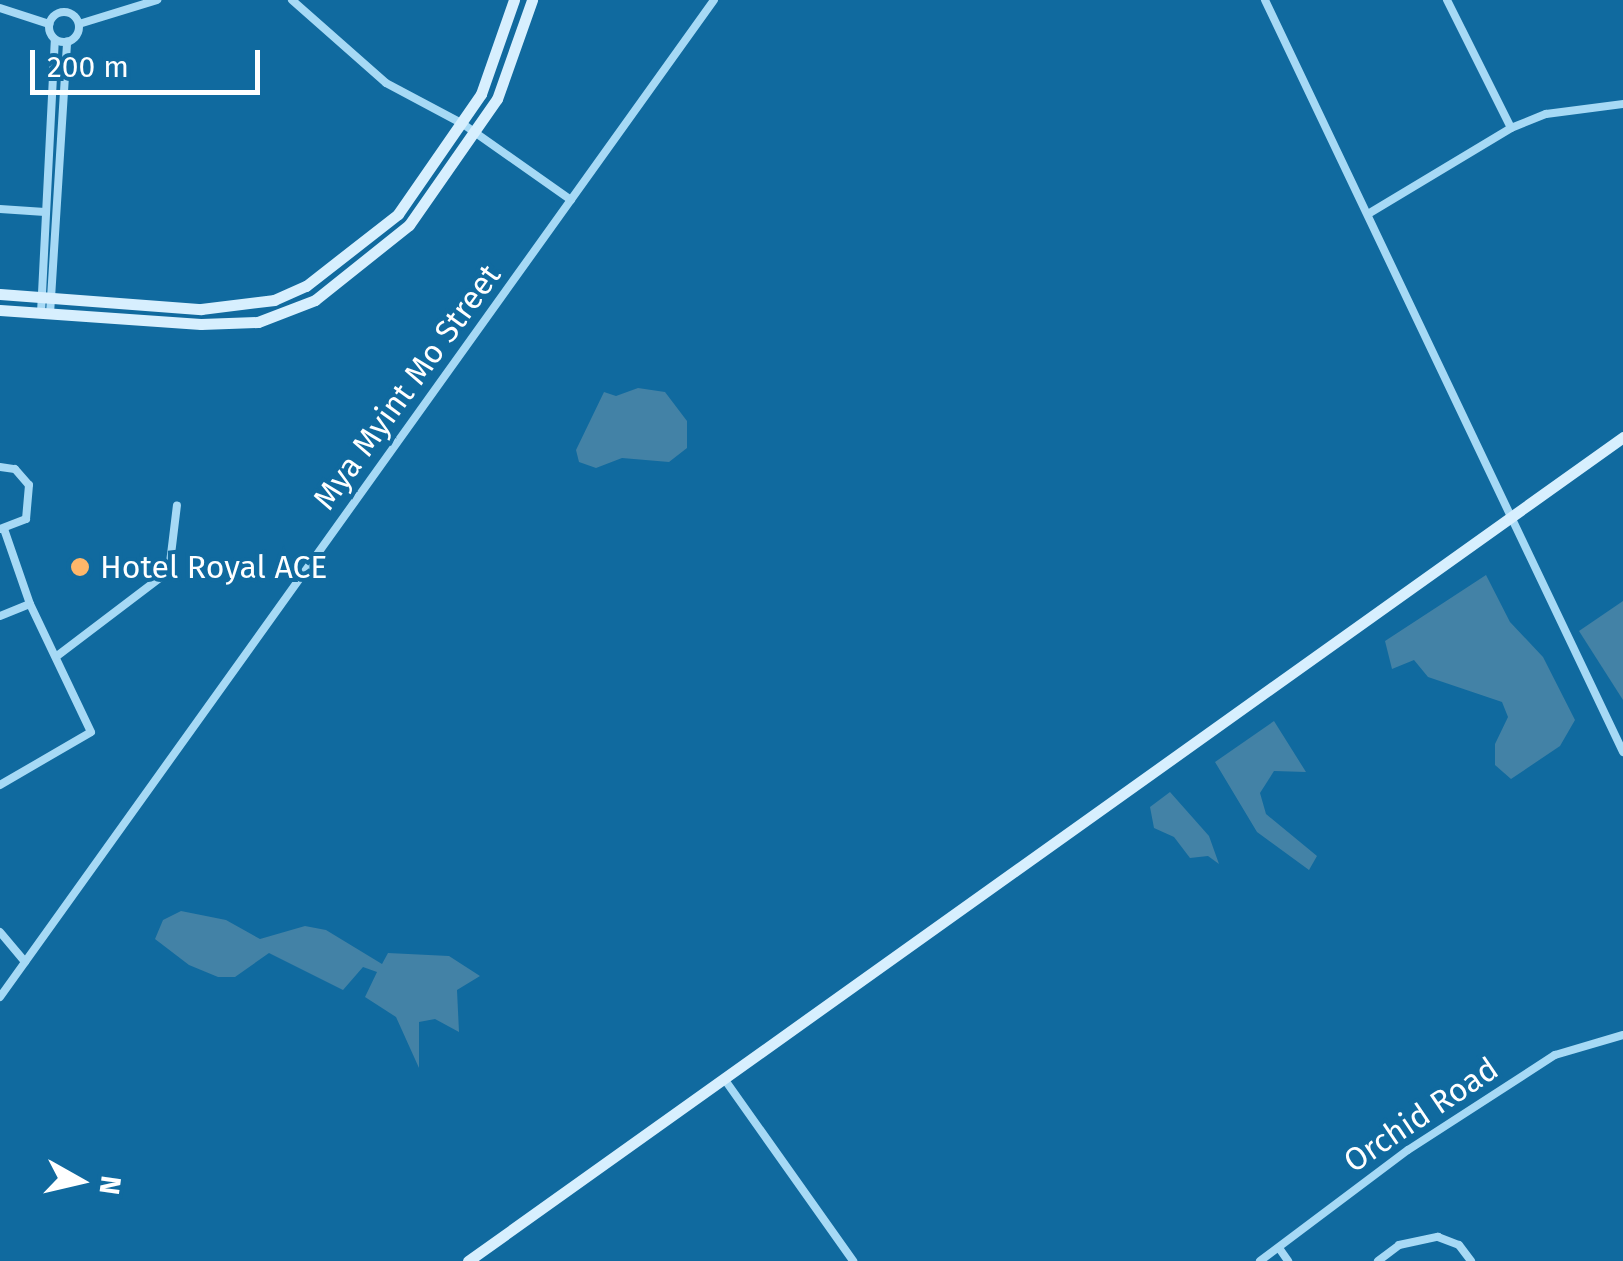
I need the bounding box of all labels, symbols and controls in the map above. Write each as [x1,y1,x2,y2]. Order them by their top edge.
scale bar [35,30,265,92]
text: 200 m [47,49,129,85]
street label: Mya Myint Mo Street [305,257,509,517]
place label: Hotel Royal ACE [100,548,327,586]
marker: Hotel Royal ACE [69,556,91,578]
street label: Orchid Road [1336,1049,1506,1181]
north arrow [30,1131,130,1231]
text: N [93,1174,128,1197]

